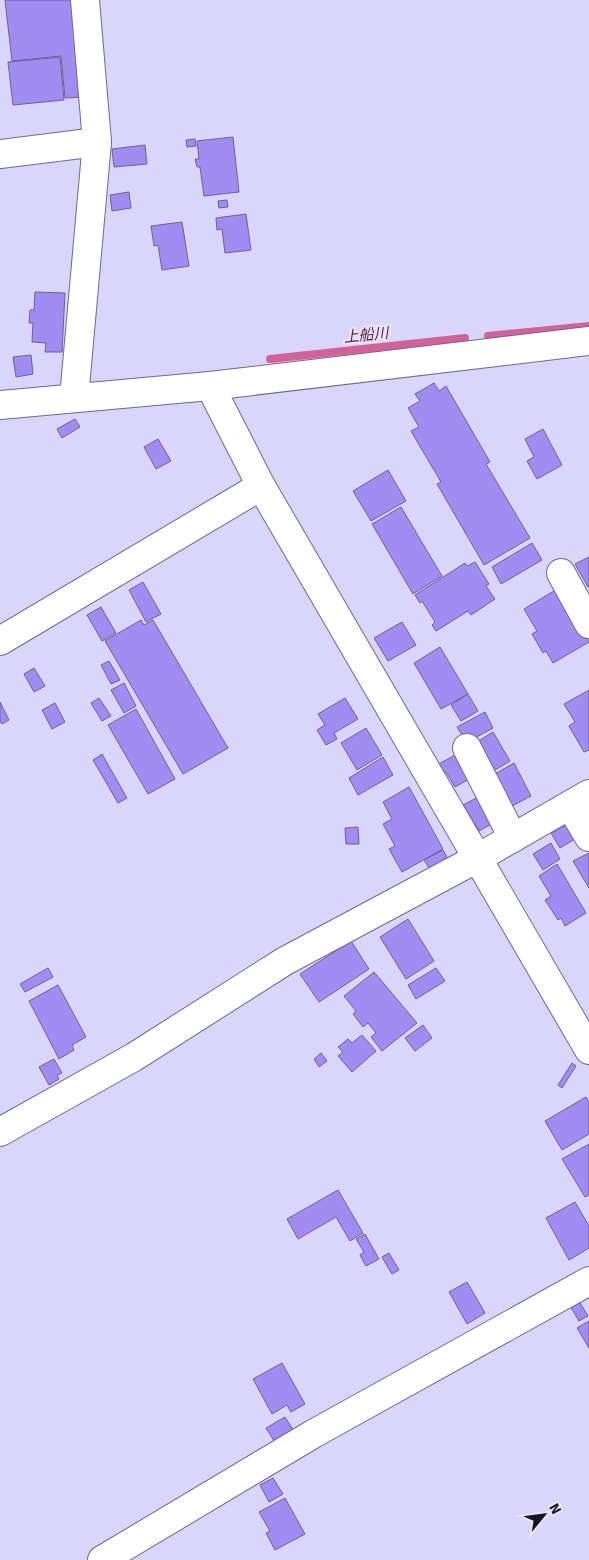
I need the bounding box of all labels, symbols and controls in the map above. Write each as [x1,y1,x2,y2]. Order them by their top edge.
water label: 上船川 [343,323,391,346]
north arrow [519,1490,569,1540]
text: N [545,1501,565,1517]

